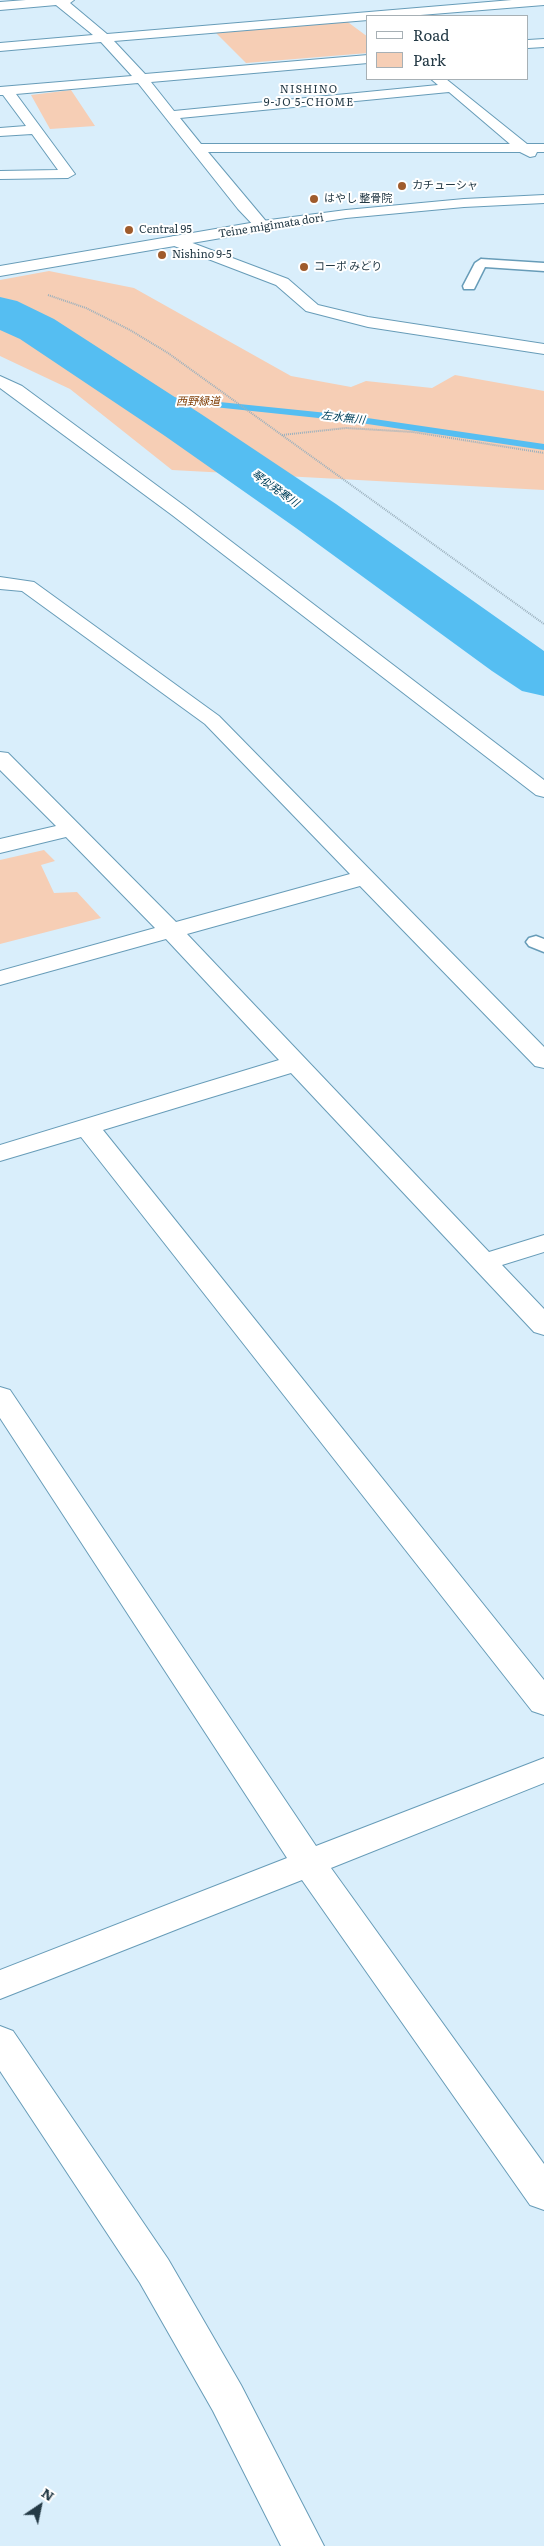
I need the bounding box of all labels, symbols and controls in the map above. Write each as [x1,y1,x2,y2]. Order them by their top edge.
legend [366,15,529,80]
text: Road [413,23,449,46]
text: Park [413,48,446,71]
district label: NISHINO 9-JO 5-CHOME [262,83,356,109]
place label: カチューシャ [412,179,478,193]
marker: カチューシャ [396,180,408,192]
place label: はやし 整骨院 [324,192,392,206]
marker: はやし 整骨院 [308,193,320,205]
street label: Teine migimata dori [217,211,325,241]
place label: Central 95 [139,223,192,237]
marker: Central 95 [123,224,135,236]
place label: Nishino 9-5 [172,248,232,262]
marker: Nishino 9-5 [156,249,168,261]
place label: コーポ みどり [314,260,382,274]
marker: コーポ みどり [298,261,310,273]
park label: 西野緑道 [176,395,220,409]
water label: 左水無川 [320,409,366,427]
water label: 琴似発寒川 [249,468,301,510]
north arrow [15,2481,65,2531]
text: N [38,2482,59,2505]

